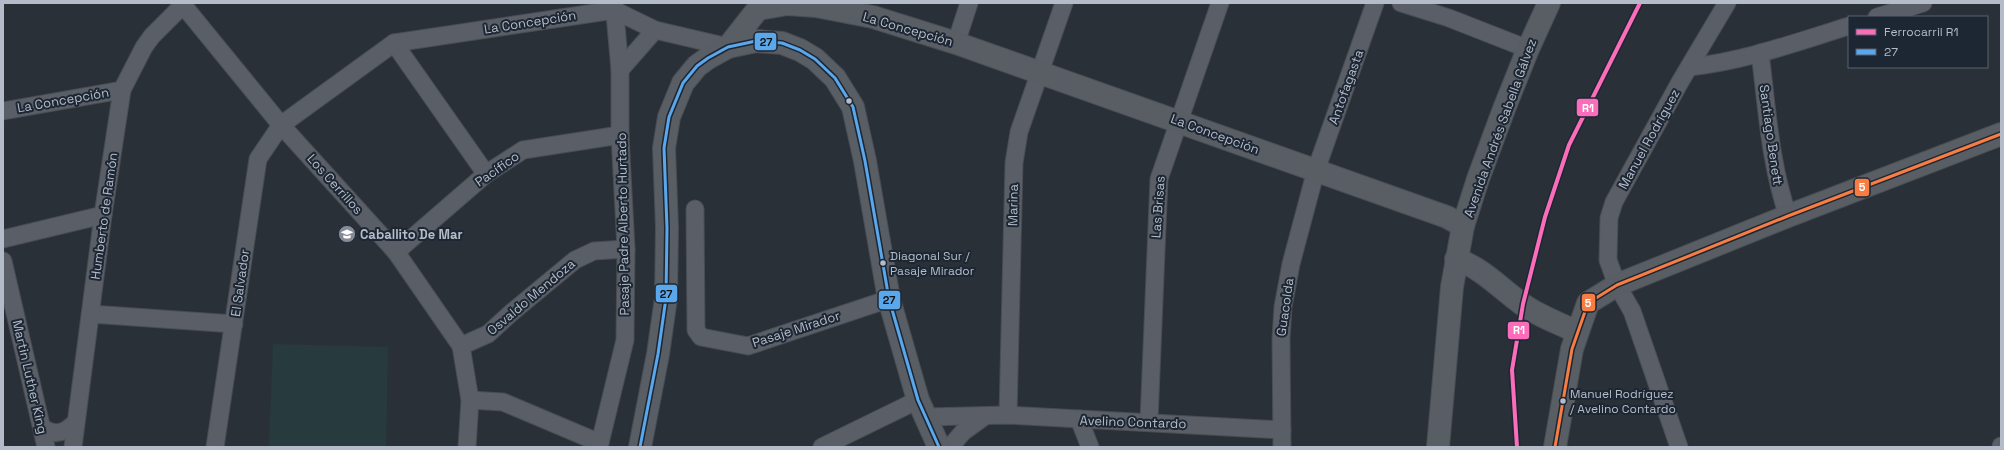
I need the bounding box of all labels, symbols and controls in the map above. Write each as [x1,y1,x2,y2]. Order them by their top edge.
street label: La Concepción [483,6,577,38]
street label: La Concepción [861,8,955,50]
legend [1848,16,1988,68]
text: Ferrocarril R1 [1884,24,1958,40]
line badge: 27 [754,32,777,51]
text: 27 [760,35,772,49]
street label: Avenida Andrés Sabella Gálvez [1460,36,1540,220]
text: 27 [1884,44,1898,60]
street label: Antofagasta [1325,47,1368,127]
street label: La Concepción [16,84,110,116]
street label: Santiago Benett [1756,84,1786,186]
street label: Manuel Rodríguez [1614,86,1684,192]
unlabelled marker [844,96,854,106]
line badge: R1 [1576,98,1599,117]
text: R1 [1582,101,1594,115]
street label: La Concepción [1168,110,1262,158]
street label: Pasaje Padre Alberto Hurtado [613,132,633,316]
street label: Pacífico [471,148,523,190]
street label: Los Cerrillos [303,150,367,218]
street label: Humberto de Ramón [87,151,121,281]
street label: Las Brisas [1147,175,1169,239]
line badge: 5 [1854,178,1870,197]
text: 5 [1859,180,1866,194]
street label: Marina [1004,183,1022,226]
school or university icon: Caballito De Mar [337,224,357,244]
place label: Caballito De Mar [360,226,463,243]
street label: El Salvador [227,248,253,318]
place label: Diagonal Sur / Pasaje Mirador [890,248,975,279]
street label: Osvaldo Mendoza [483,255,579,339]
marker: Diagonal Sur / Pasaje Mirador [878,258,888,268]
street label: Guacolda [1272,276,1298,337]
line badge: 27 [655,284,678,303]
text: 27 [660,287,672,301]
line badge: 27 [878,290,901,310]
text: 27 [883,293,895,307]
line badge: 5 [1581,293,1596,312]
text: 5 [1585,296,1592,310]
street label: Pasaje Mirador [750,307,842,351]
street label: Martin Luther King [9,318,51,436]
line badge: R1 [1507,321,1530,340]
text: R1 [1513,323,1525,337]
place label: Manuel Rodríguez / Avelino Contardo [1570,386,1676,417]
marker: Manuel Rodríguez / Avelino Contardo [1558,396,1568,406]
street label: Avelino Contardo [1079,412,1187,432]

